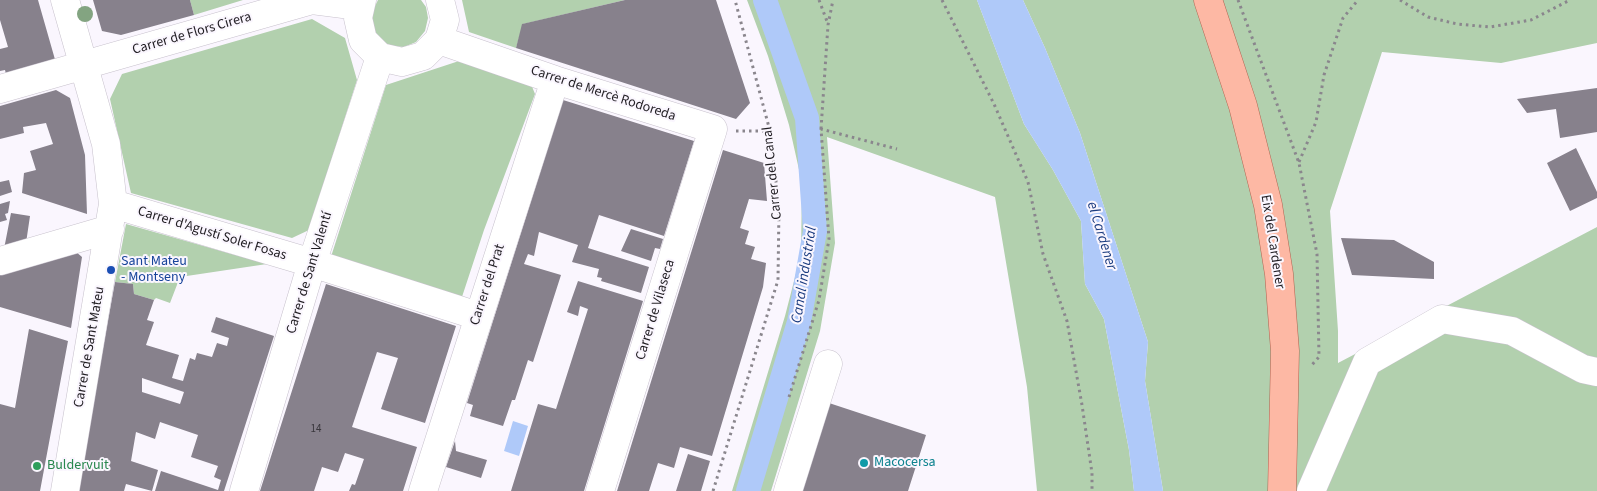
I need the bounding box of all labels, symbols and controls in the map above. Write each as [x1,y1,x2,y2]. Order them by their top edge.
street label: Carrer de Flors Cirera [131,9,253,59]
street label: Carrer de Mercè Rodoreda [528,63,678,125]
street label: Carrer del Canal [760,126,786,220]
street label: Eix del Cardener [1256,194,1288,290]
water label: el Cardener [1082,200,1120,272]
street label: Carrer d'Agustí Soler Fosas [135,203,289,265]
street label: Carrer de Sant Valentí [283,210,337,336]
water label: Canal industrial [788,225,822,325]
street label: Carrer del Prat [467,242,509,328]
place label: Sant Mateu - Montseny [121,254,187,286]
street label: Carrer de Vilaseca [633,258,679,362]
marker: Sant Mateu - Montseny [105,264,117,276]
street label: Carrer de Sant Mateu [71,285,109,409]
house number: 14 [311,423,321,437]
place label: Macocersa [874,455,936,471]
marker: Macocersa [858,457,870,469]
place label: Buldervuit [47,458,109,474]
marker: Buldervuit [31,460,43,472]

